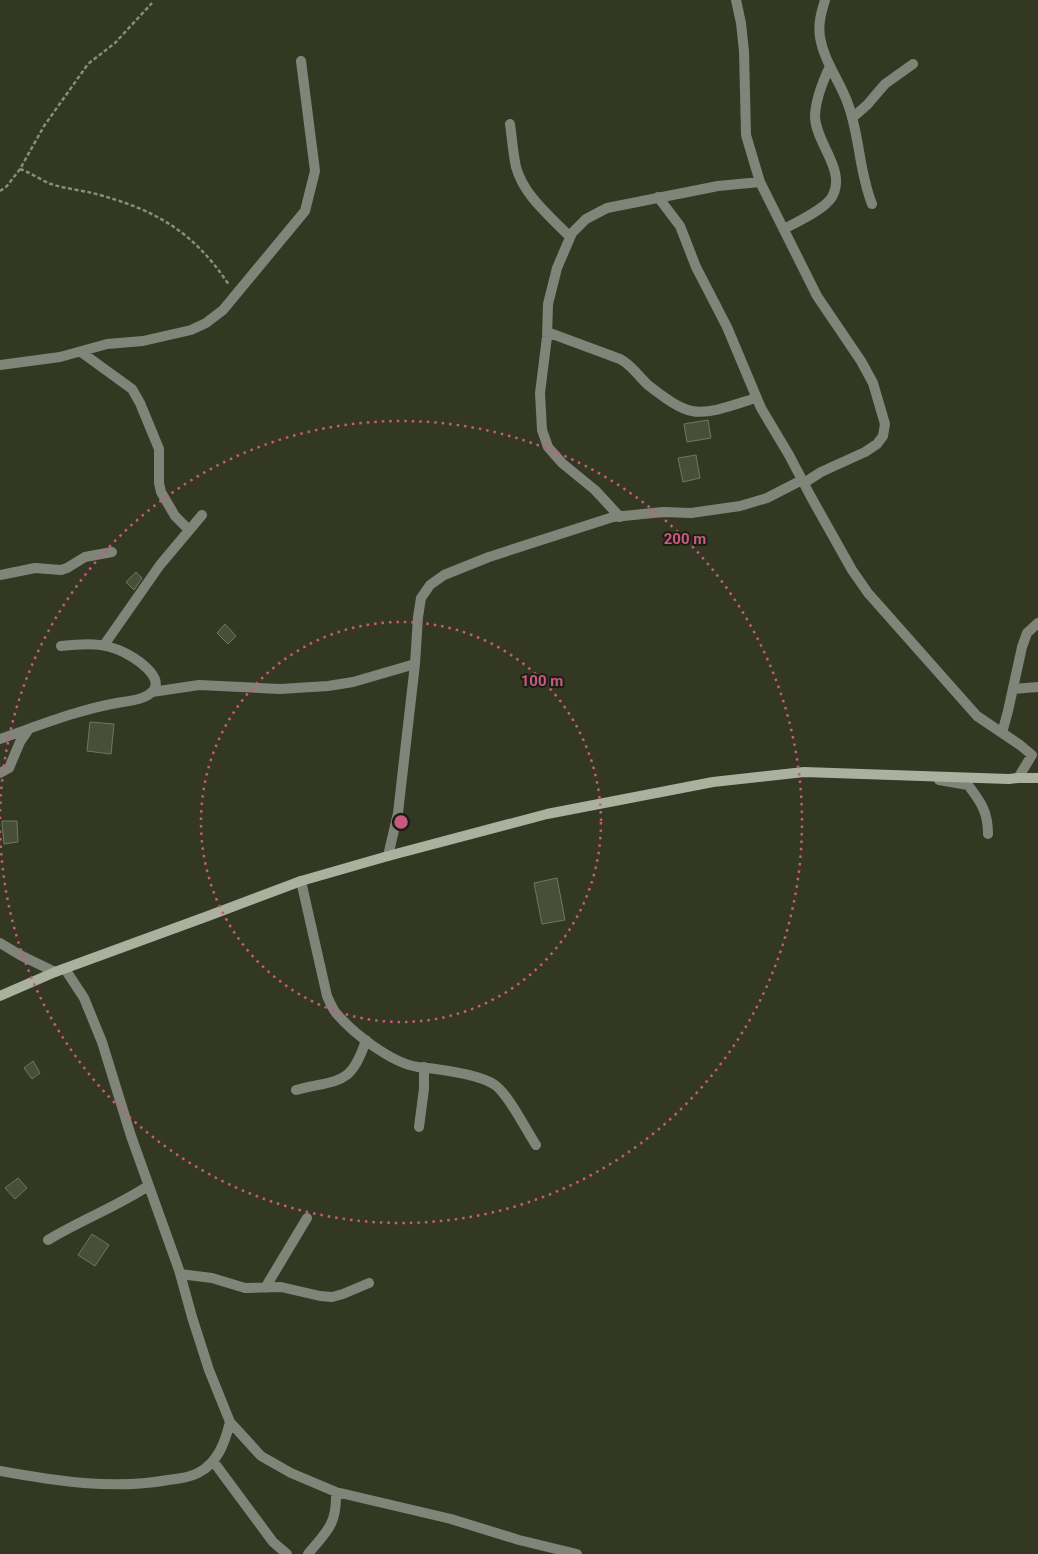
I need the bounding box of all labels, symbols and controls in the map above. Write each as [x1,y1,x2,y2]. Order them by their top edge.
text: 200 m [664,530,706,548]
text: 100 m [521,672,563,690]
centre of rings [392,813,410,831]

